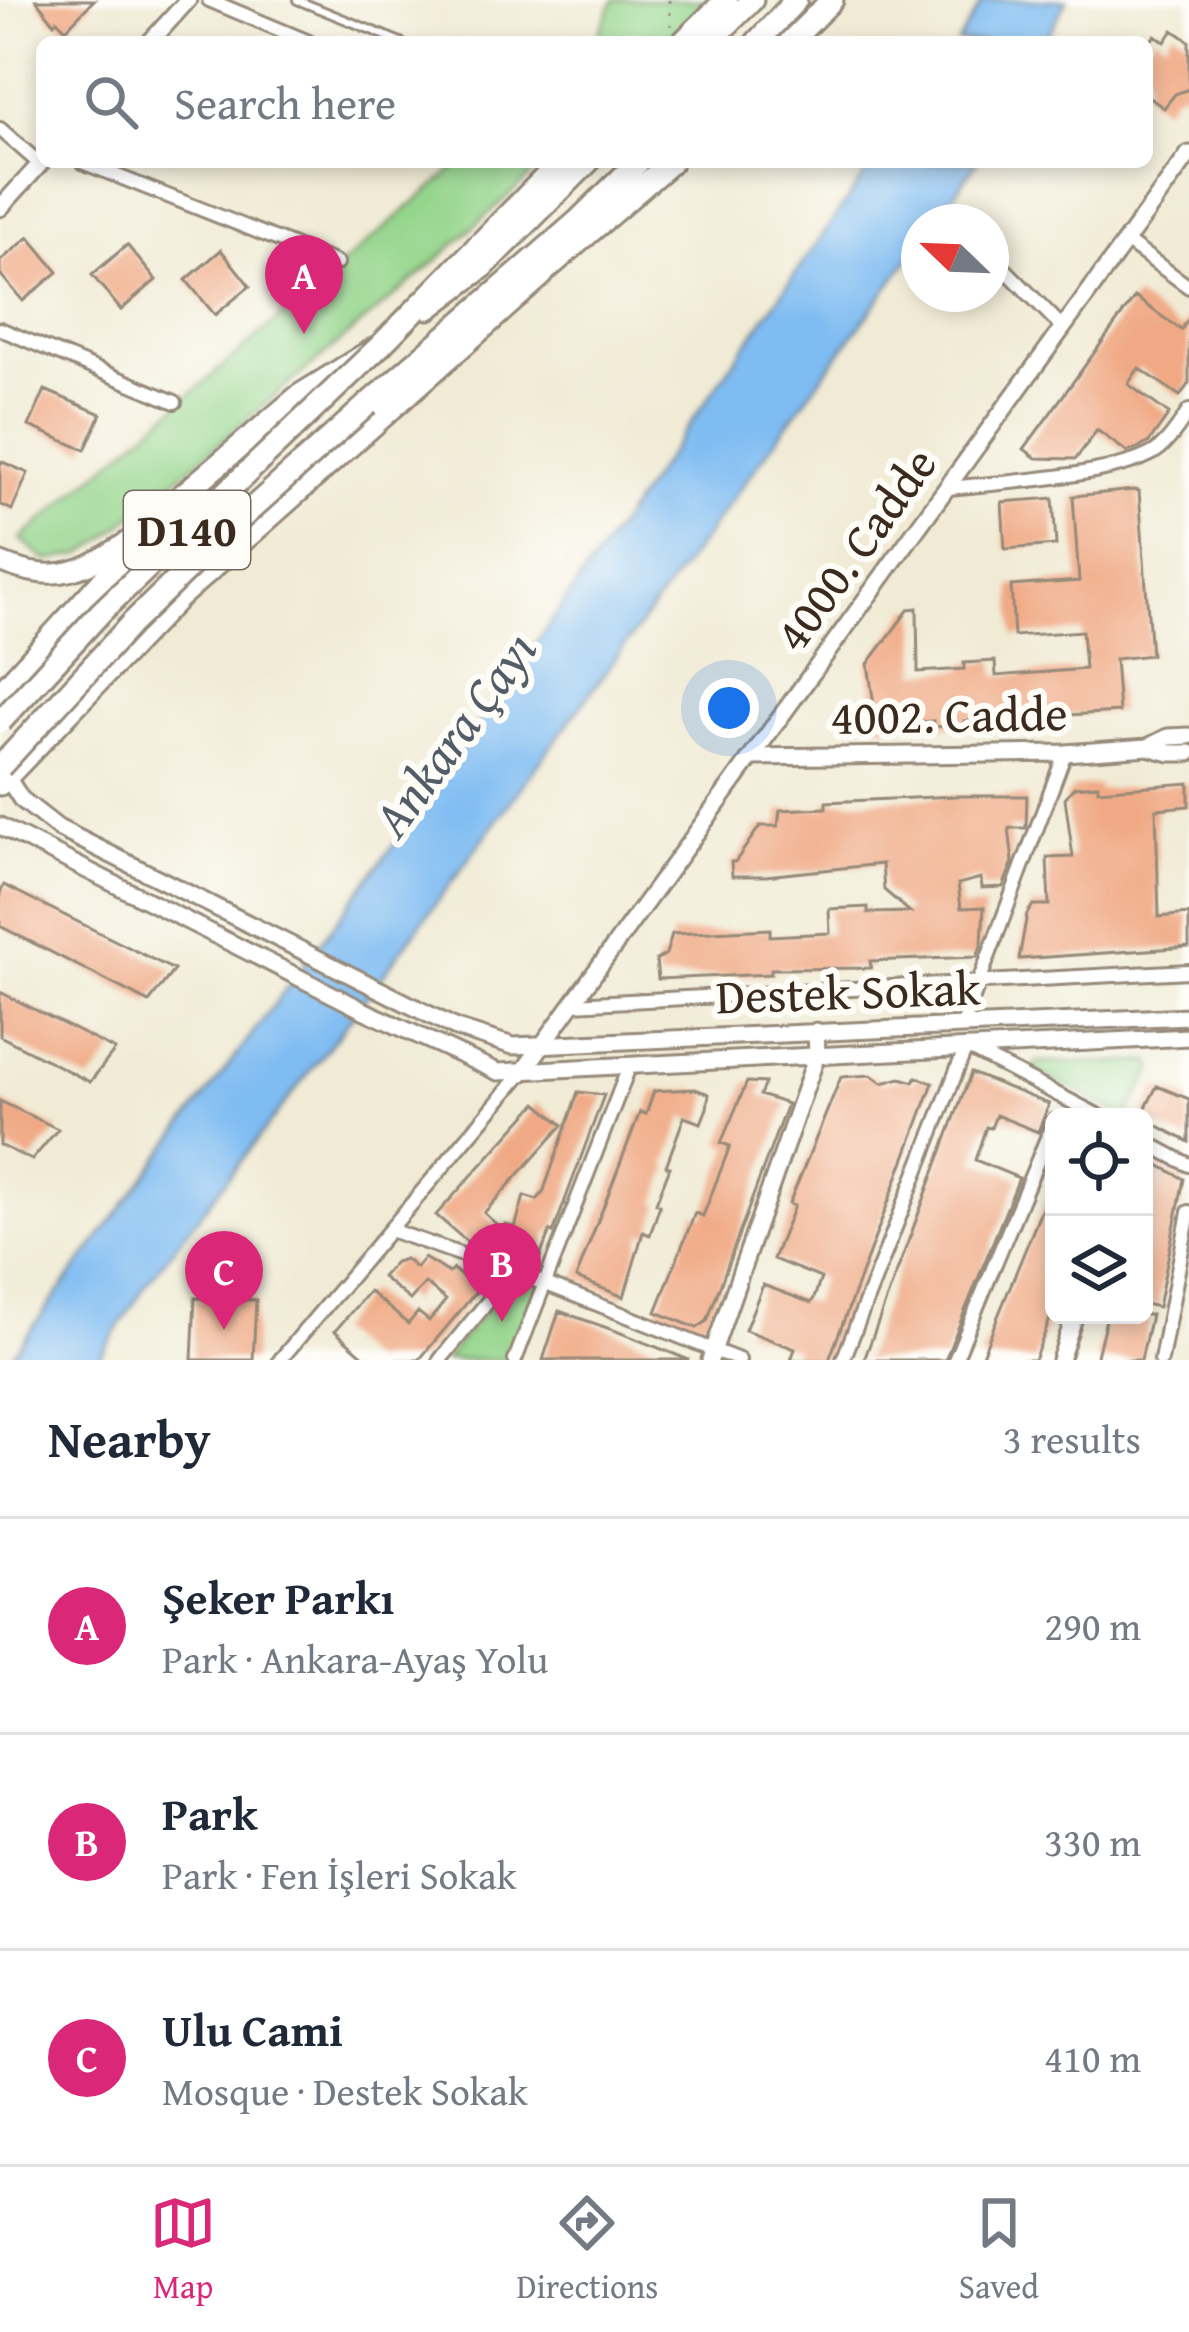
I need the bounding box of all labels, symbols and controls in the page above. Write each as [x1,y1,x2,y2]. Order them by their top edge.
search box [36,36,1153,168]
icon: search [78,69,144,135]
text: Search here [174,70,396,135]
north arrow [901,204,1009,312]
pin: A [265,235,343,334]
street label: 4000. Cadde [756,432,953,666]
road number: D140 [124,491,250,569]
water label: Ankara Çayı [353,615,554,853]
street label: 4002. Cadde [830,677,1068,752]
your location [699,678,759,738]
street label: Destek Sokak [715,951,982,1032]
map controls [1045,1108,1153,1324]
button: locate [1045,1108,1153,1216]
button: layers [1045,1216,1153,1324]
pin: B [463,1223,541,1322]
pin: C [185,1231,263,1330]
text: Nearby [48,1401,211,1476]
text: 3 results [1003,1410,1141,1467]
text: Şeker Parkı [162,1565,395,1630]
text: A [75,1597,99,1654]
text: 290 m [1044,1597,1141,1654]
text: Park · Ankara-Ayaş Yolu [162,1630,548,1687]
text: Park [162,1781,258,1846]
text: B [75,1813,99,1870]
text: 330 m [1044,1813,1141,1870]
text: Park · Fen İşleri Sokak [162,1846,517,1903]
text: Ulu Cami [162,1997,343,2062]
text: C [76,2029,98,2086]
text: 410 m [1044,2029,1141,2086]
text: Mosque · Destek Sokak [162,2062,528,2119]
tab: Map [150,2190,216,2310]
tab: Directions [517,2190,658,2310]
tab: Saved [959,2190,1039,2310]

